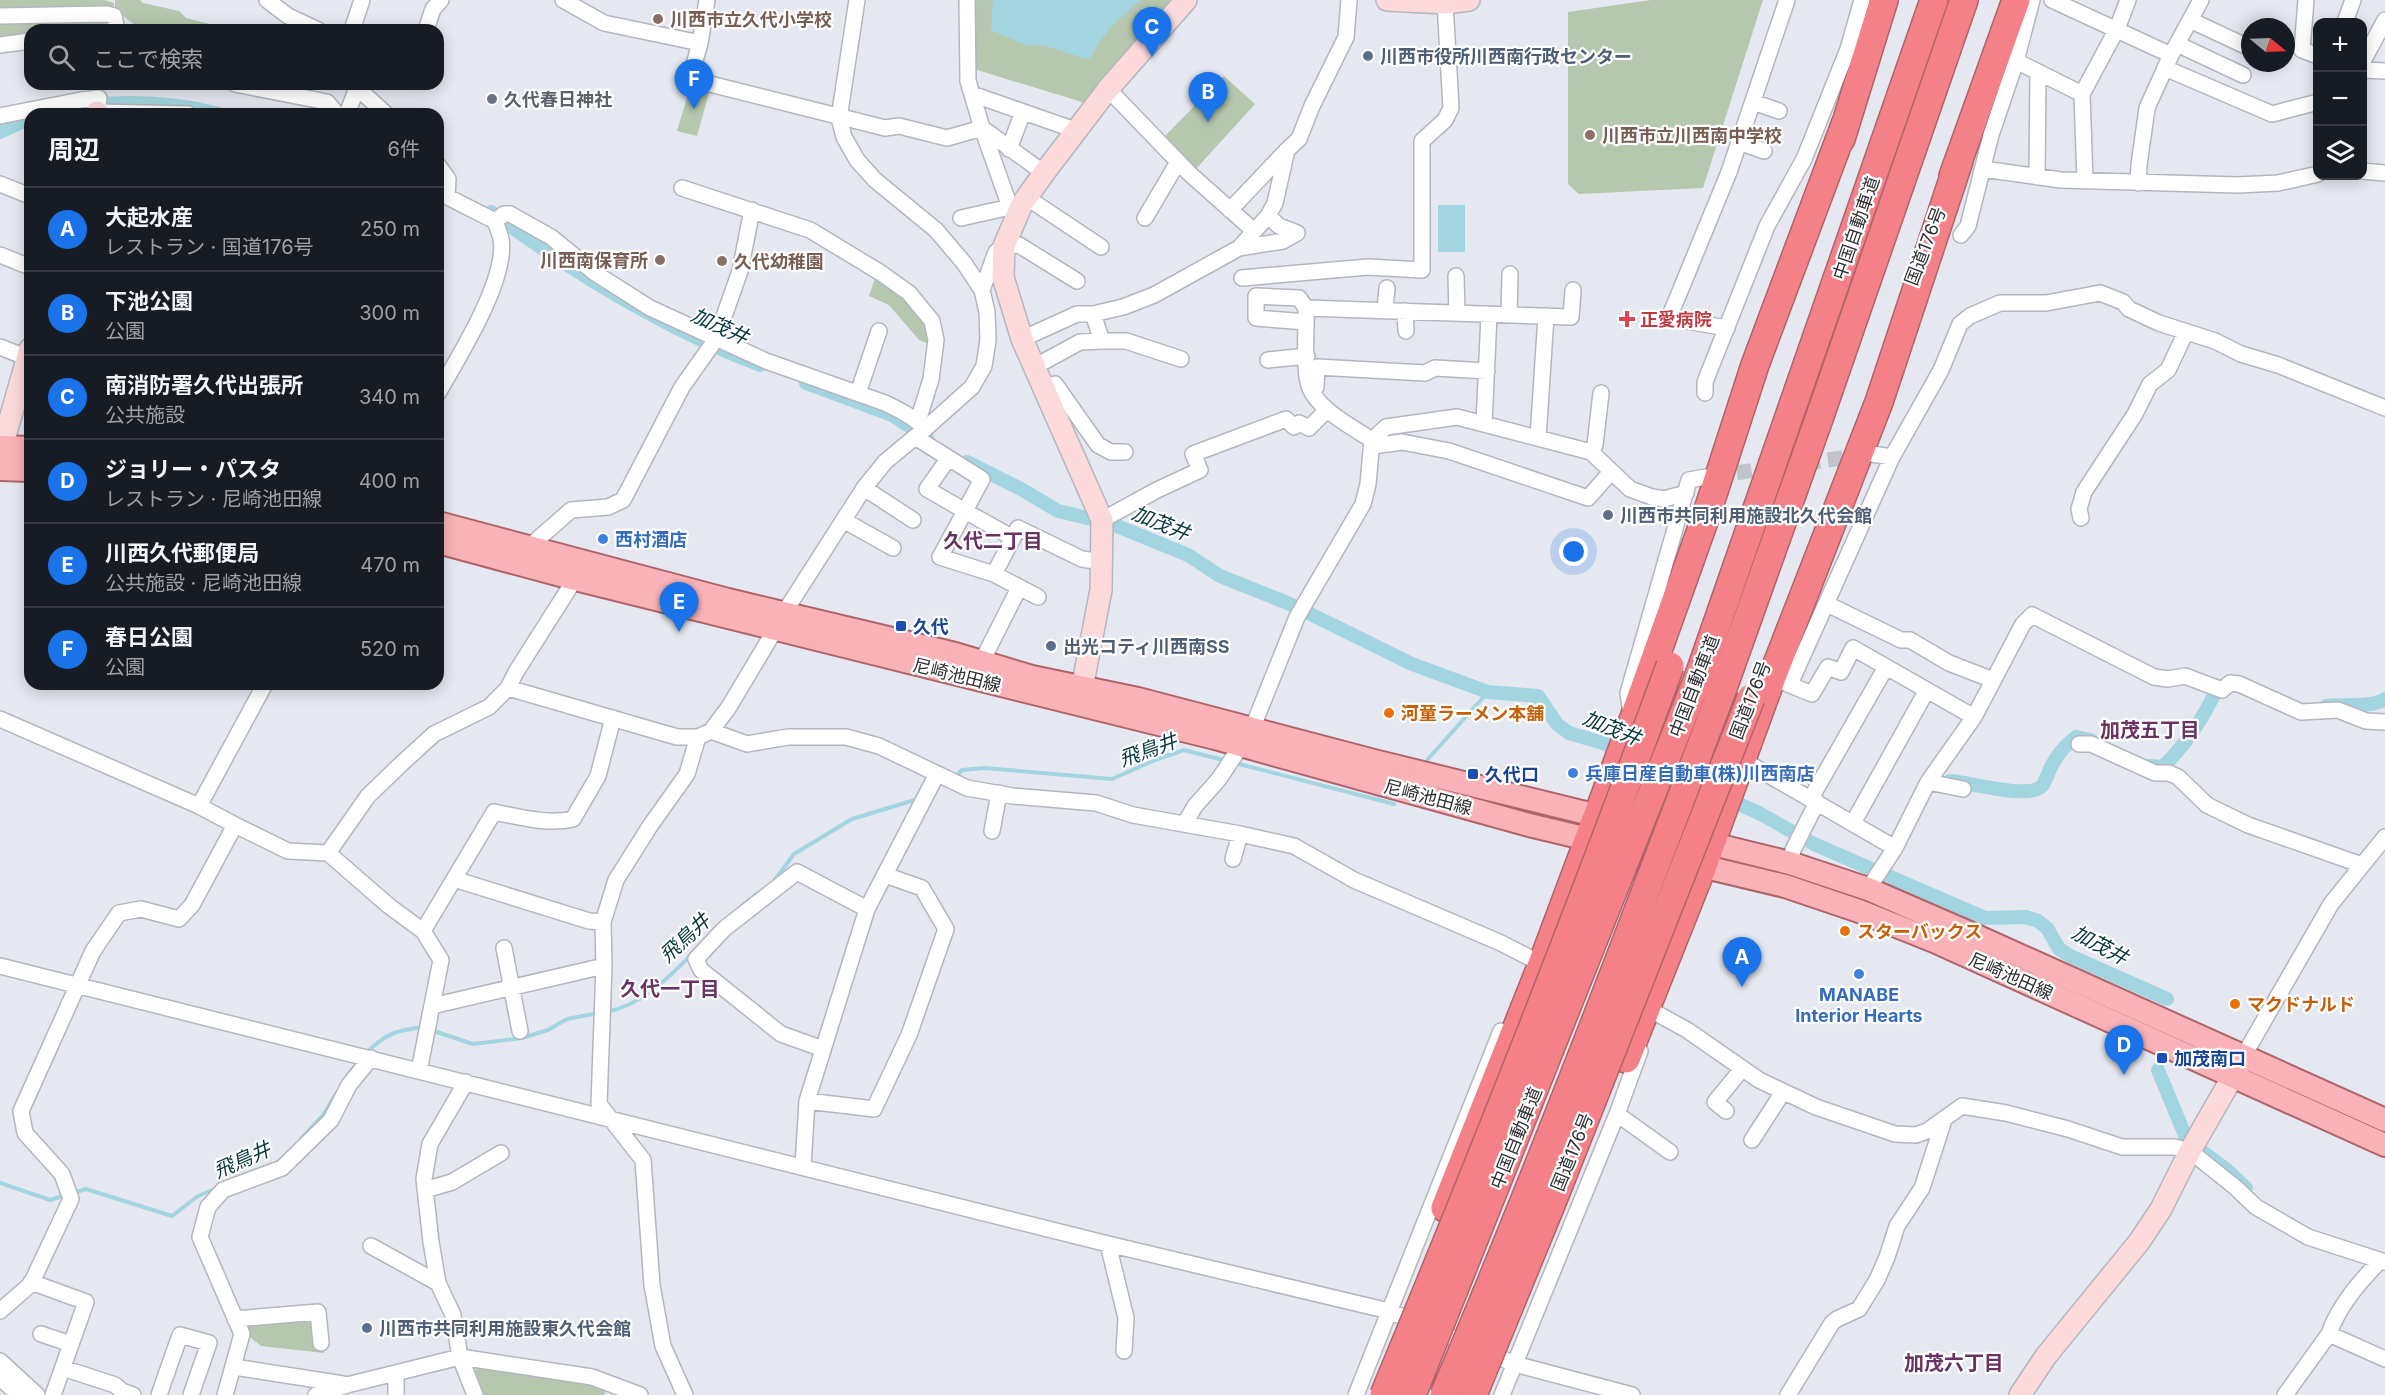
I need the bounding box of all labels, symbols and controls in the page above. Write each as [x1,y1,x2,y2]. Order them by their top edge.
pin: C [1132,8,1172,57]
place label: 川西市立久代小学校 [670,9,832,30]
marker: 川西市立久代小学校 [651,12,665,26]
north arrow [2241,18,2295,72]
map controls [2313,18,2367,180]
button: + [2313,18,2367,72]
search box [24,24,444,90]
icon: search [45,41,78,74]
text: ここで検索 [93,46,203,72]
place label: 川西市役所川西南行政センター [1380,46,1632,67]
marker: 川西市役所川西南行政センター [1361,49,1375,63]
pin: F [674,60,714,109]
pin: B [1188,72,1228,122]
button: − [2313,72,2367,126]
place label: 久代春日神社 [504,89,612,110]
marker: 久代春日神社 [485,92,499,106]
place label: 川西市立川西南中学校 [1602,125,1782,146]
button: layers [2313,126,2367,180]
marker: 川西市立川西南中学校 [1583,128,1597,142]
text: 周辺 [48,134,100,165]
text: 6件 [388,137,420,161]
street label: 中国自動車道 [1828,174,1884,282]
text: 大起水産 [105,204,193,230]
street label: 国道176号 [1900,204,1950,288]
text: A [60,217,75,241]
text: 250 m [360,217,420,241]
text: レストラン · 国道176号 [105,235,314,259]
place label: 川西南保育所 [540,250,648,271]
place label: 久代幼稚園 [734,251,824,272]
marker: 川西南保育所 [653,253,667,267]
marker: 久代幼稚園 [715,254,729,268]
text: 下池公園 [105,288,193,314]
text: B [61,301,74,325]
text: 300 m [359,301,420,325]
water label: 加茂井 [688,302,754,350]
place label: 正愛病院 [1640,309,1712,330]
marker: 正愛病院 [1618,310,1636,328]
text: 公園 [105,319,145,343]
text: 南消防署久代出張所 [105,372,303,398]
text: C [60,385,75,409]
text: 340 m [359,385,420,409]
text: 公共施設 [105,403,185,427]
text: ジョリー・パスタ [105,456,281,482]
text: D [60,469,75,493]
text: 400 m [359,469,420,493]
text: レストラン · 尼崎池田線 [105,487,322,511]
water label: 加茂井 [1129,501,1195,546]
place label: 川西市共同利用施設北久代会館 [1620,505,1872,526]
marker: 川西市共同利用施設北久代会館 [1601,508,1615,522]
place label: 西村酒店 [615,529,687,550]
district label: 久代二丁目 [943,529,1043,553]
marker: 西村酒店 [596,532,610,546]
your location [1559,537,1588,566]
text: 川西久代郵便局 [105,540,259,566]
text: E [61,553,74,577]
text: 470 m [360,553,420,577]
text: 公共施設 · 尼崎池田線 [105,571,302,595]
pin: E [660,582,698,632]
place label: 久代 [913,616,949,637]
marker: 久代 [894,619,908,633]
text: 春日公園 [105,624,193,650]
street label: 中国自動車道 [1665,632,1723,740]
place label: 出光コティ川西南SS [1063,636,1230,657]
text: F [62,637,73,661]
text: 520 m [360,637,420,661]
marker: 出光コティ川西南SS [1044,639,1058,653]
street label: 尼崎池田線 [911,654,1003,696]
text: 公園 [105,655,145,679]
street label: 国道176号 [1725,658,1775,742]
place label: 河童ラーメン本舗 [1401,703,1544,724]
marker: 河童ラーメン本舗 [1382,706,1396,720]
water label: 加茂井 [1580,706,1646,751]
district label: 加茂五丁目 [2100,718,2200,742]
water label: 飛鳥井 [1116,728,1182,772]
place label: 兵庫日産自動車(株)川西南店 [1585,763,1815,784]
place label: 久代口 [1485,764,1539,785]
marker: 兵庫日産自動車(株)川西南店 [1566,766,1580,780]
marker: 久代口 [1466,767,1480,781]
street label: 尼崎池田線 [1382,775,1474,819]
water label: 飛鳥井 [655,907,717,967]
water label: 加茂井 [2068,920,2134,971]
place label: スターバックス [1857,921,1982,942]
marker: スターバックス [1838,924,1852,938]
pin: A [1722,938,1762,987]
street label: 尼崎池田線 [1966,948,2056,1004]
marker: MANABE Interior Hearts [1852,967,1866,981]
district label: 久代一丁目 [620,977,720,1001]
place label: MANABE Interior Hearts [1795,984,1923,1026]
place label: マクドナルド [2247,994,2355,1015]
marker: マクドナルド [2228,997,2242,1011]
pin: D [2104,1026,2144,1075]
place label: 加茂南口 [2174,1048,2246,1069]
marker: 加茂南口 [2155,1051,2169,1065]
street label: 中国自動車道 [1486,1084,1546,1192]
street label: 国道176号 [1547,1110,1597,1194]
water label: 飛鳥井 [210,1136,276,1183]
place label: 川西市共同利用施設東久代会館 [379,1318,631,1339]
marker: 川西市共同利用施設東久代会館 [360,1321,374,1335]
district label: 加茂六丁目 [1904,1351,2004,1375]

